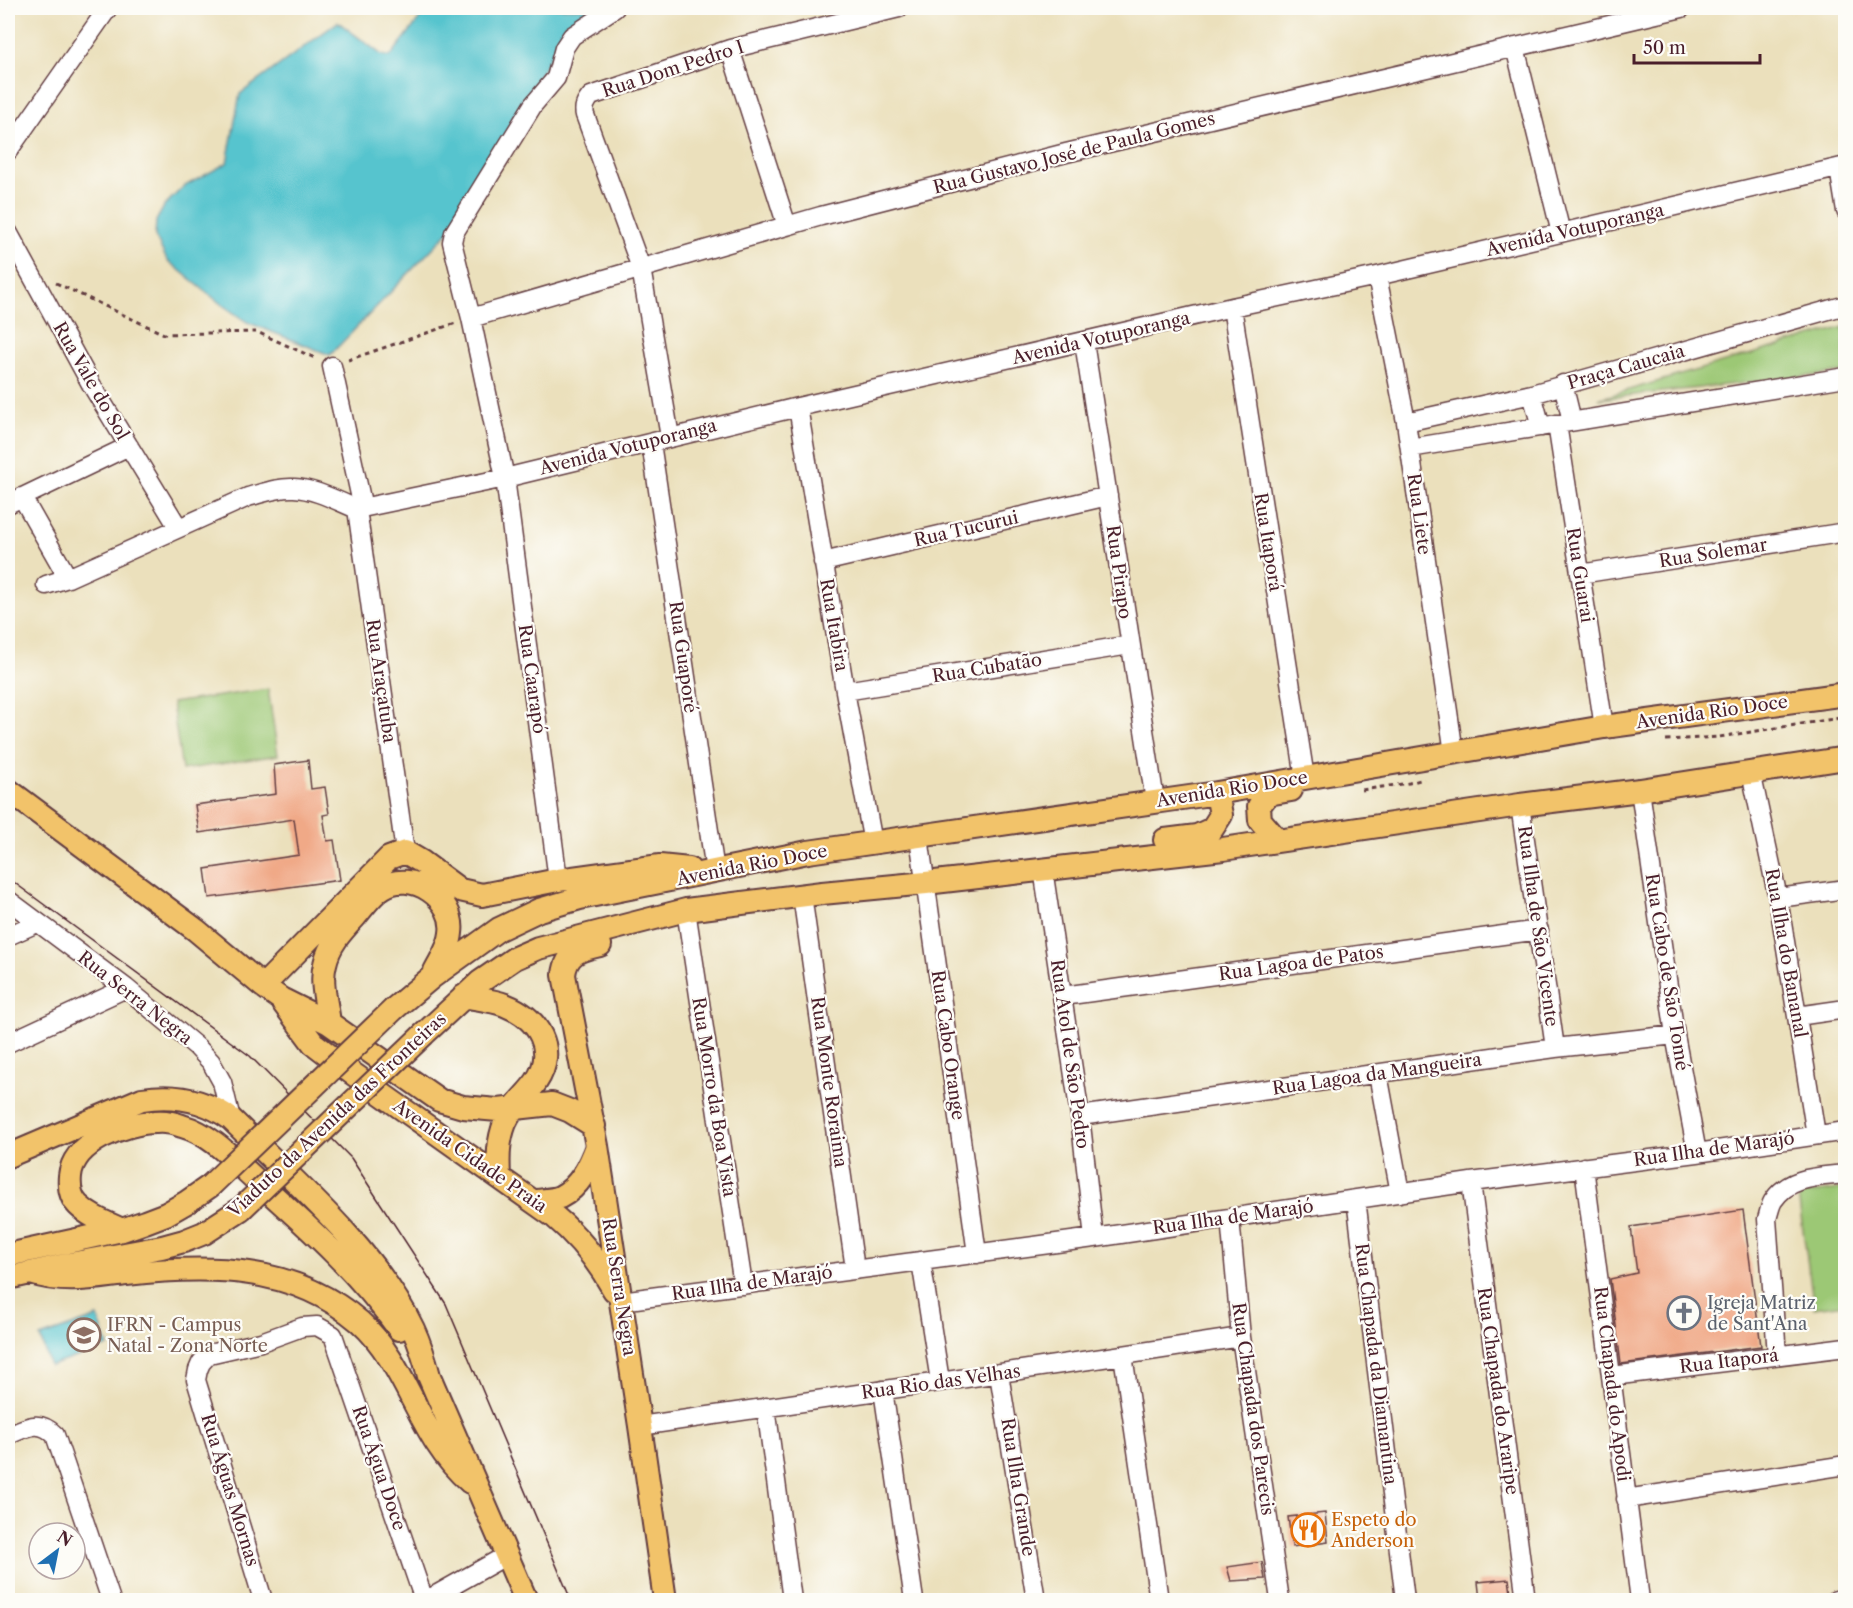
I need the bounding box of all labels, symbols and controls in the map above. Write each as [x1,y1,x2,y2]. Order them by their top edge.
scale bar [1634,27,1760,65]
street label: Rua Dom Pedro I [599,36,747,102]
text: 50 m [1643,37,1686,59]
street label: Rua Gustavo José de Paula Gomes [931,107,1217,199]
street label: Avenida Votuporanga [1483,199,1667,261]
street label: Avenida Votuporanga [1009,307,1193,369]
street label: Rua Vale do Sol [48,318,134,444]
street label: Praça Caucaia [1565,340,1688,394]
street label: Avenida Votuporanga [536,414,719,480]
street label: Rua Liete [1402,472,1436,556]
street label: Rua Itaporá [1249,491,1287,593]
street label: Rua Tucurui [912,506,1021,552]
street label: Rua Pirapo [1102,524,1136,620]
street label: Rua Guarai [1562,526,1598,625]
street label: Rua Solemar [1657,534,1769,572]
street label: Rua Itabira [815,577,853,674]
street label: Rua Guaporé [664,600,702,714]
street label: Rua Araçatuba [361,618,401,745]
street label: Rua Caarapó [513,623,551,735]
street label: Rua Cubatão [931,648,1043,688]
street label: Avenida Rio Doce [1634,690,1789,734]
street label: Avenida Rio Doce [1154,766,1309,812]
street label: Rua Ilha de São Vicente [1513,824,1563,1028]
street label: Avenida Rio Doce [674,840,829,891]
street label: Rua Ilha do Bananal [1760,867,1812,1039]
street label: Rua Cabo de São Tomé [1641,872,1693,1072]
street label: Rua Lagoa de Patos [1217,941,1385,985]
street label: Rua Serra Negra [73,946,197,1050]
street label: Rua Atol de São Pedro [1046,958,1094,1150]
street label: Rua Cabo Orange [927,969,969,1121]
street label: Rua Monte Roraima [806,995,852,1169]
street label: Rua Morro da Boa Vista [687,996,741,1199]
street label: Viaduto da Avenida das Fronteiras [222,1008,451,1223]
street label: Rua Lagoa da Mangueira [1271,1048,1484,1100]
street label: Avenida Cidade Praia [388,1094,552,1218]
street label: Rua Ilha de Marajó [1632,1127,1796,1171]
street label: Rua Ilha de Marajó [1151,1195,1315,1239]
street label: Rua Serra Negra [597,1216,641,1358]
street label: Rua Chapada da Diamantina [1350,1242,1402,1487]
street label: Rua Ilha de Marajó [670,1261,834,1305]
street label: Rua Chapada do Apodi [1589,1285,1635,1483]
street label: Rua Chapada do Araripe [1473,1286,1523,1496]
place label: Igreja Matriz de Sant'Ana [1707,1292,1816,1335]
church icon: Igreja Matriz de Sant'Ana [1666,1295,1702,1331]
street label: Rua Chapada dos Parecis [1227,1301,1279,1517]
place label: IFRN - Campus Natal - Zona Norte [107,1314,268,1357]
school or university icon: IFRN - Campus Natal - Zona Norte [66,1317,102,1353]
street label: Rua Itaporá [1678,1344,1780,1378]
street label: Rua Rio das Velhas [860,1360,1022,1404]
street label: Rua Água Doce [347,1402,412,1533]
street label: Rua Águas Mornas [196,1411,265,1569]
street label: Rua Ilha Grande [996,1416,1040,1558]
place label: Espeto do Anderson [1330,1509,1417,1552]
restaurant icon: Espeto do Anderson [1290,1512,1326,1548]
north arrow [27,1521,87,1581]
text: N [54,1526,76,1550]

